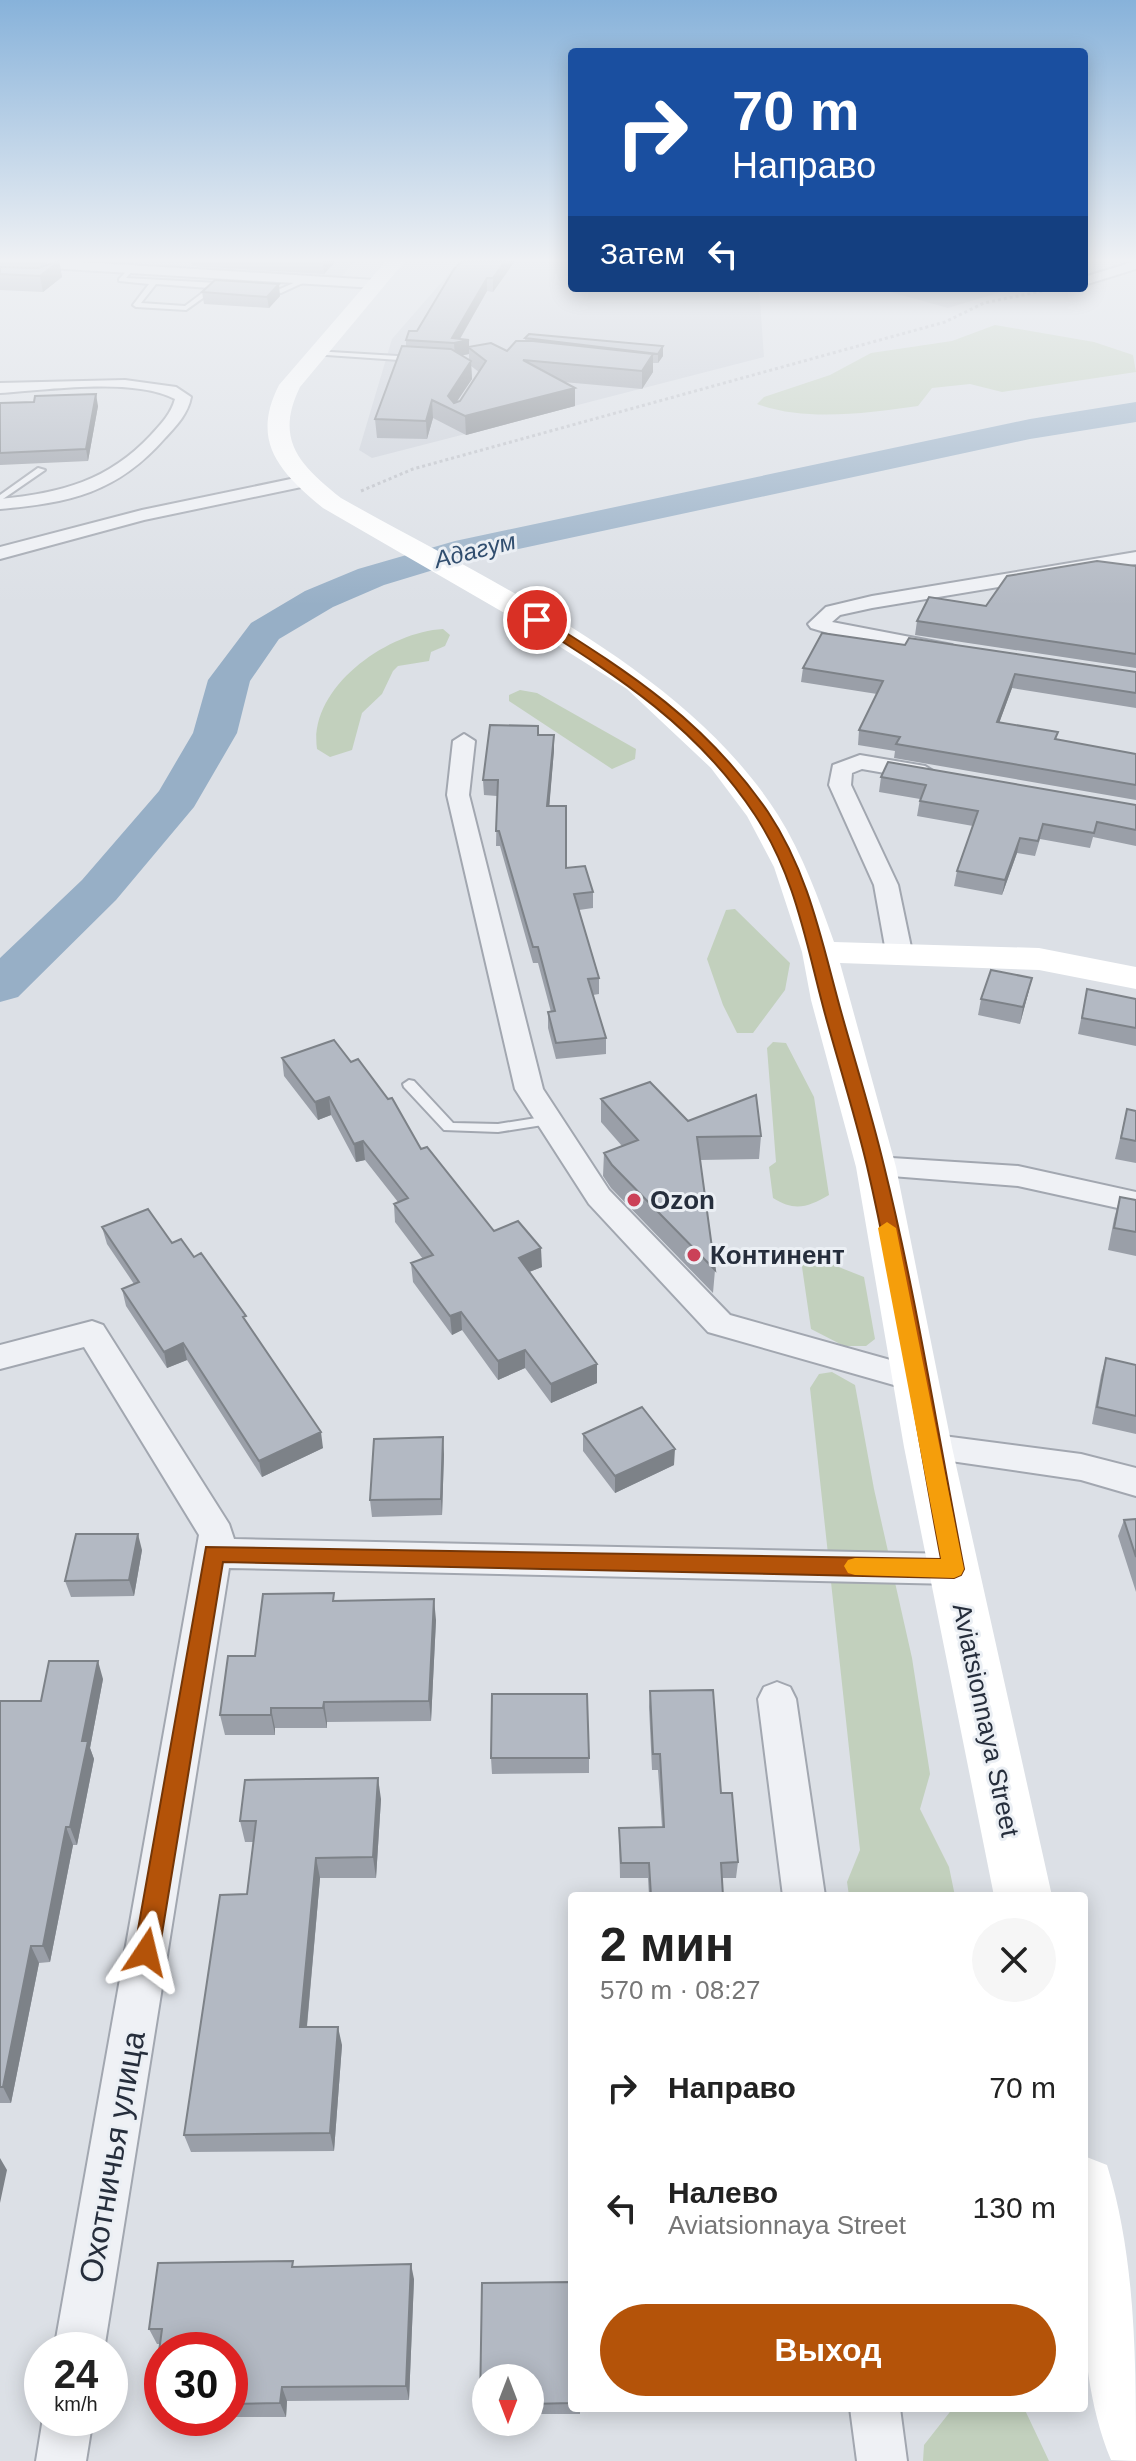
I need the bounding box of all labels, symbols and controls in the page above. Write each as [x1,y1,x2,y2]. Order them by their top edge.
text: 70 m [732,79,860,142]
icon: right [600,80,704,184]
text: Направо [732,145,876,186]
icon: left [701,232,745,276]
text: Затем [600,237,685,270]
water label: Адагум [430,527,518,574]
pin [503,586,571,654]
icon: arrive [515,598,559,642]
place label: Ozon [650,1185,715,1215]
marker: Ozon [625,1191,643,1209]
place label: Континент [710,1240,845,1270]
marker: Континент [685,1246,703,1264]
street label: Aviatsionnaya Street [947,1600,1026,1840]
position arrow [104,1910,188,1994]
text: 2 мин [600,1918,734,1971]
button: close [972,1918,1056,2002]
text: 570 m · 08:27 [600,1975,760,2005]
street label: Охотничья улица [72,2028,152,2286]
icon: right [600,2066,644,2110]
text: Направо [668,2071,796,2104]
text: 70 m [989,2071,1056,2104]
text: Налево [668,2176,778,2209]
icon: left [600,2186,644,2230]
text: 130 m [973,2191,1056,2224]
text: Aviatsionnaya Street [668,2210,906,2240]
button: Выход [600,2304,1056,2396]
speed limit sign: 30 [144,2332,248,2436]
text: 24 [54,2352,98,2396]
north arrow [472,2364,544,2436]
map controls [472,2364,544,2436]
text: km/h [54,2393,98,2415]

